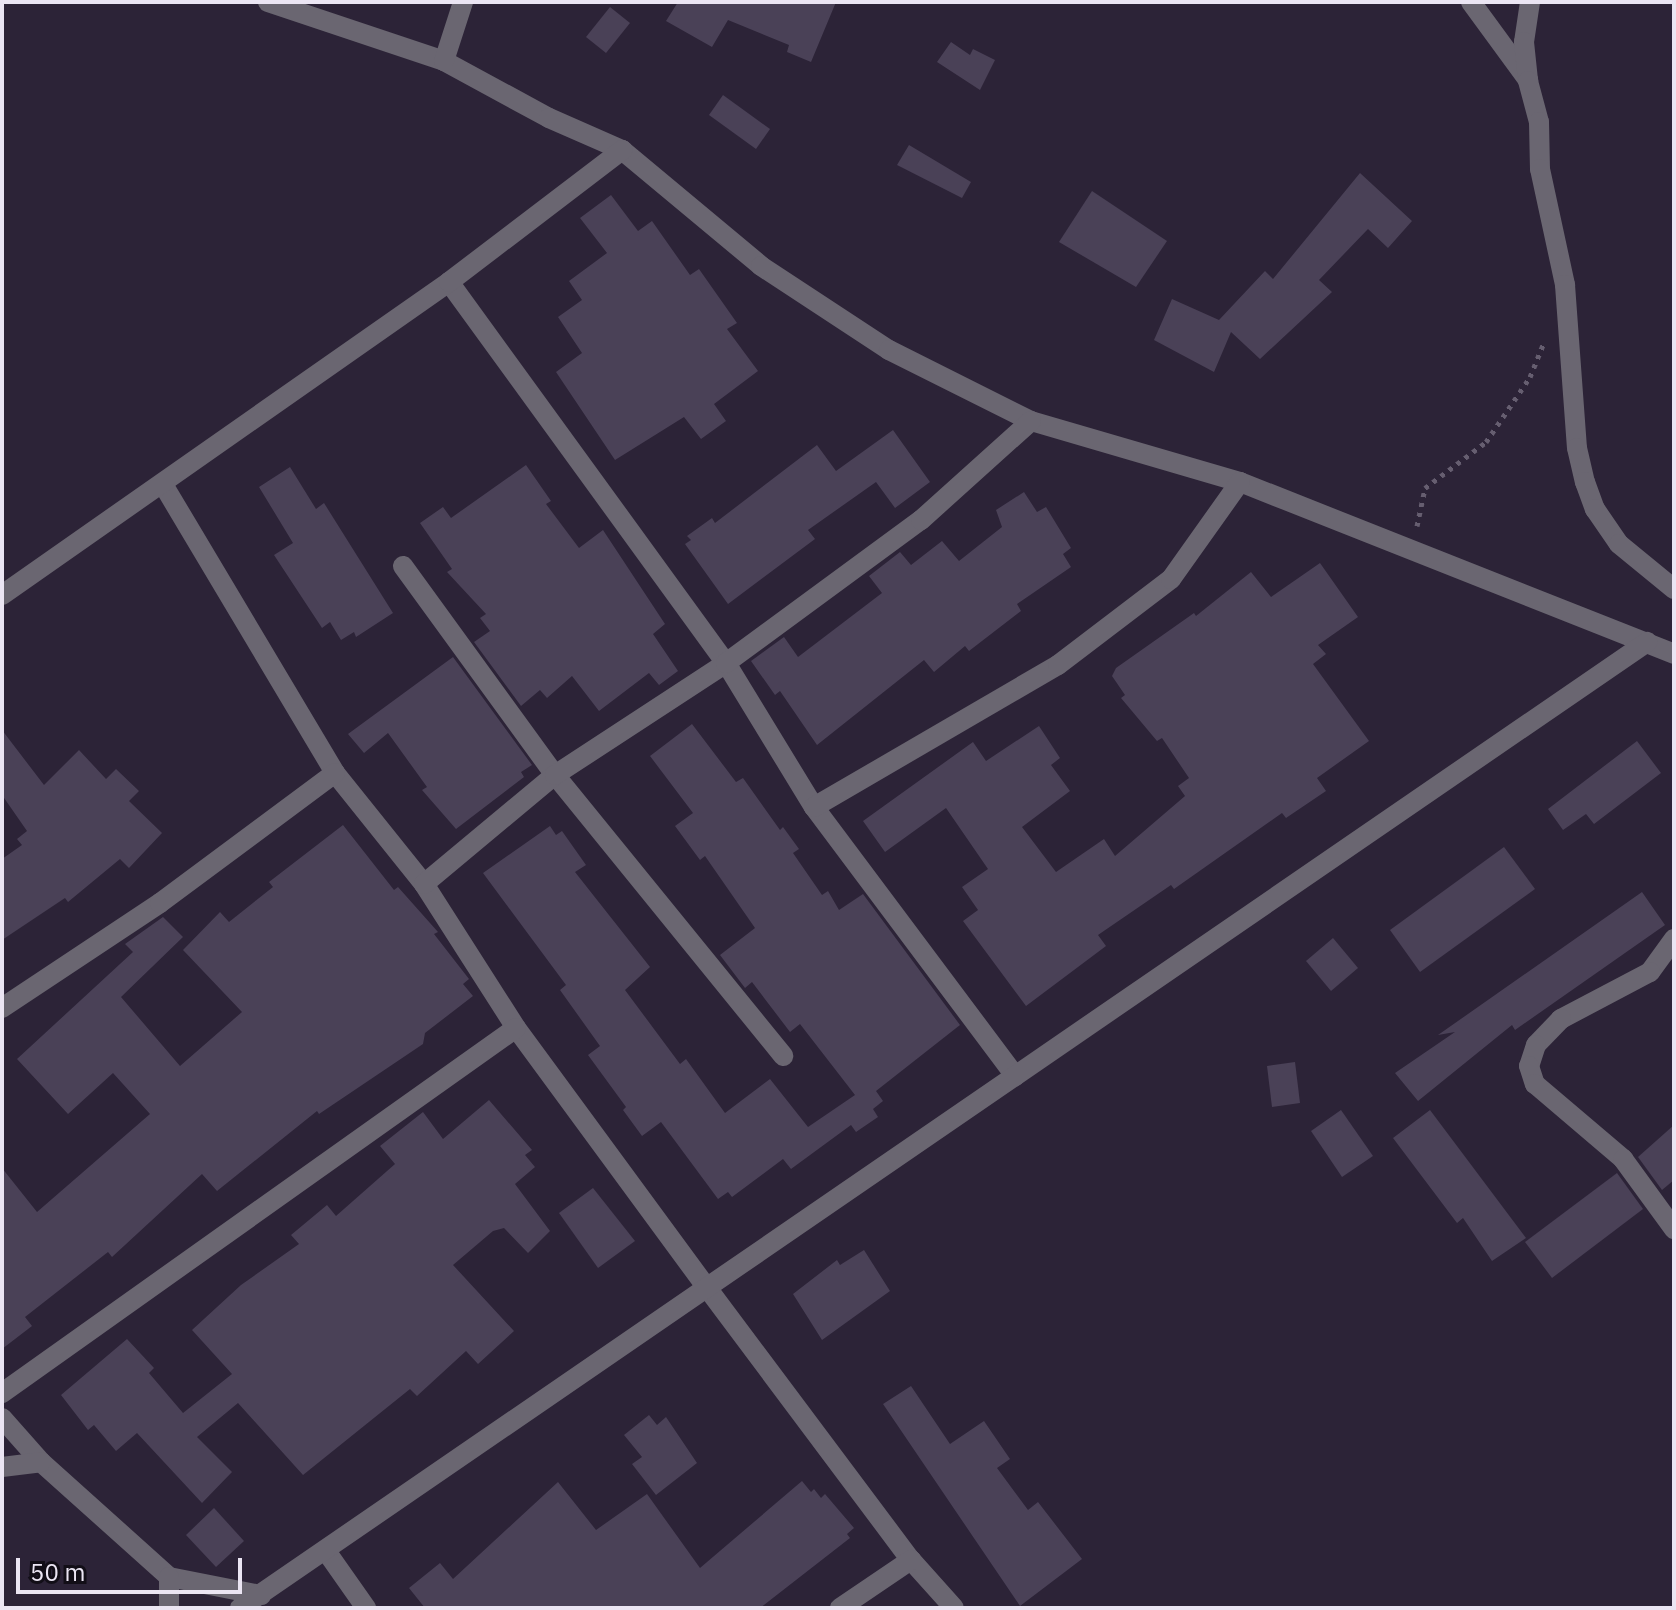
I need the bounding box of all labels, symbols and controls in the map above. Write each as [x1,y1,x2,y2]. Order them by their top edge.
scale bar [20,1542,246,1592]
text: 50 m [30,1556,85,1588]

